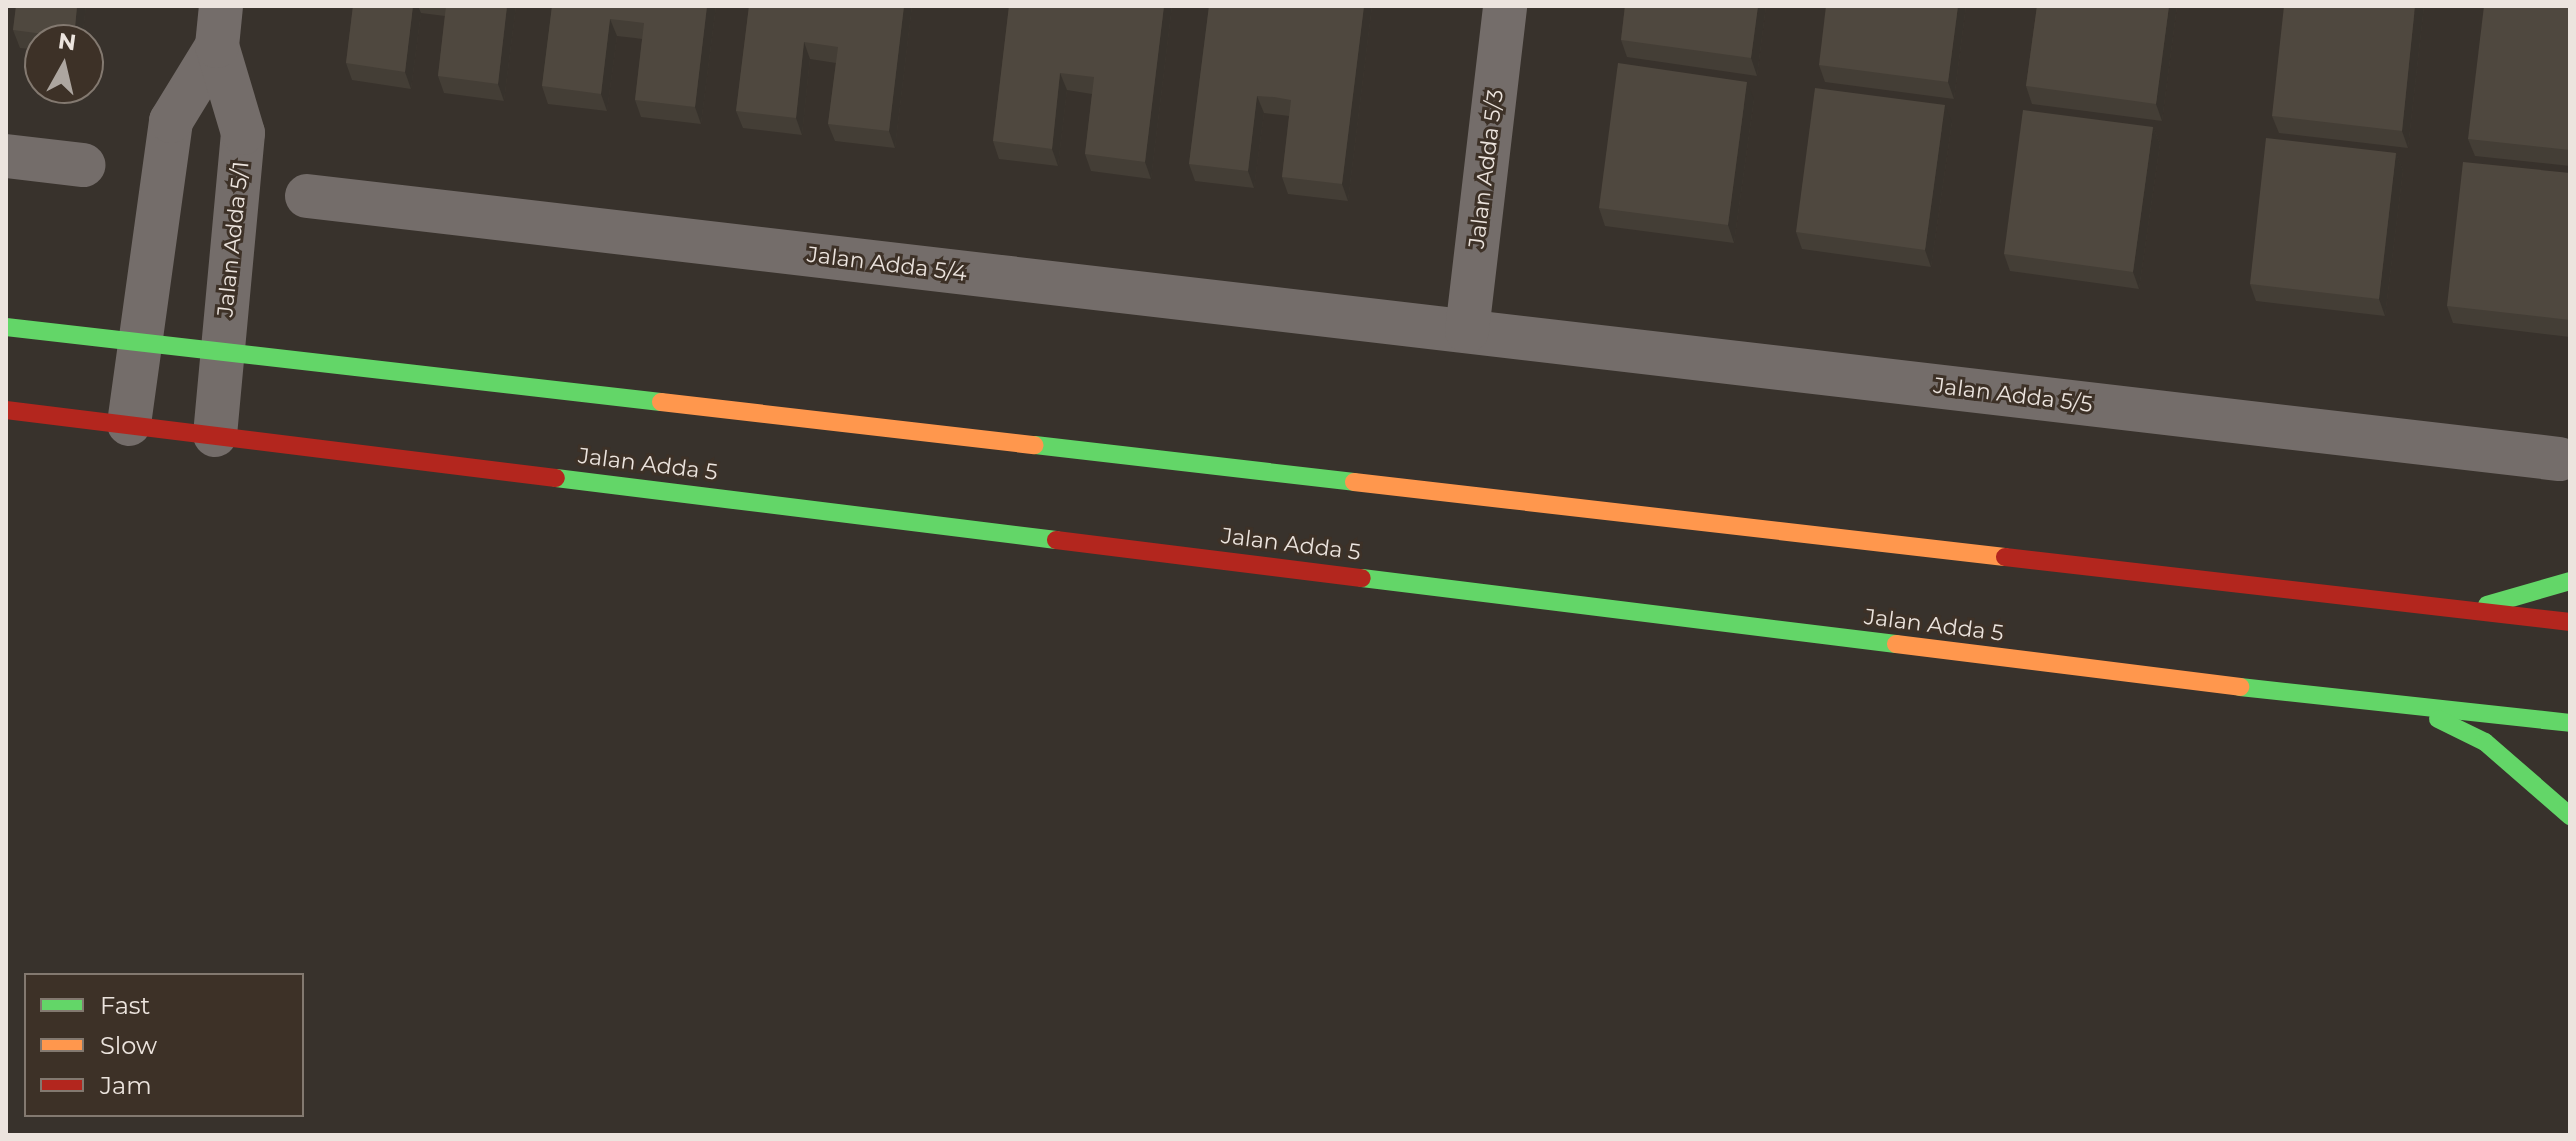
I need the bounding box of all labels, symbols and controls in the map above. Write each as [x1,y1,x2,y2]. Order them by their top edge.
north arrow [24,24,104,104]
text: N [56,27,78,56]
street label: Jalan Adda 5/3 [1463,88,1509,250]
street label: Jalan Adda 5/1 [212,160,254,318]
street label: Jalan Adda 5/4 [806,241,968,287]
street label: Jalan Adda 5/5 [1932,372,2094,418]
street label: Jalan Adda 5 [577,442,719,486]
street label: Jalan Adda 5 [1220,522,1362,566]
street label: Jalan Adda 5 [1863,603,2005,647]
legend [24,973,304,1117]
text: Fast [100,991,150,1020]
text: Slow [100,1031,157,1060]
text: Jam [100,1071,152,1100]

